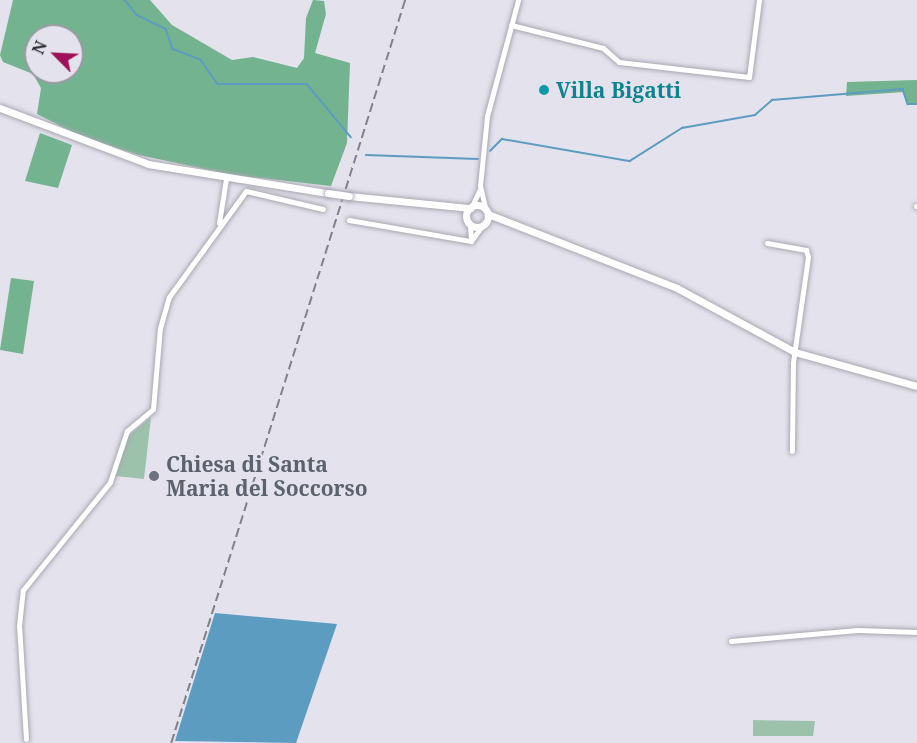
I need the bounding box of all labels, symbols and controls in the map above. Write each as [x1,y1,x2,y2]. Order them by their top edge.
north arrow [24,24,84,84]
text: N [27,37,52,58]
place label: Villa Bigatti [556,77,681,103]
marker: Villa Bigatti [537,83,551,97]
place label: Chiesa di Santa Maria del Soccorso [166,451,368,501]
marker: Chiesa di Santa Maria del Soccorso [147,469,161,483]

